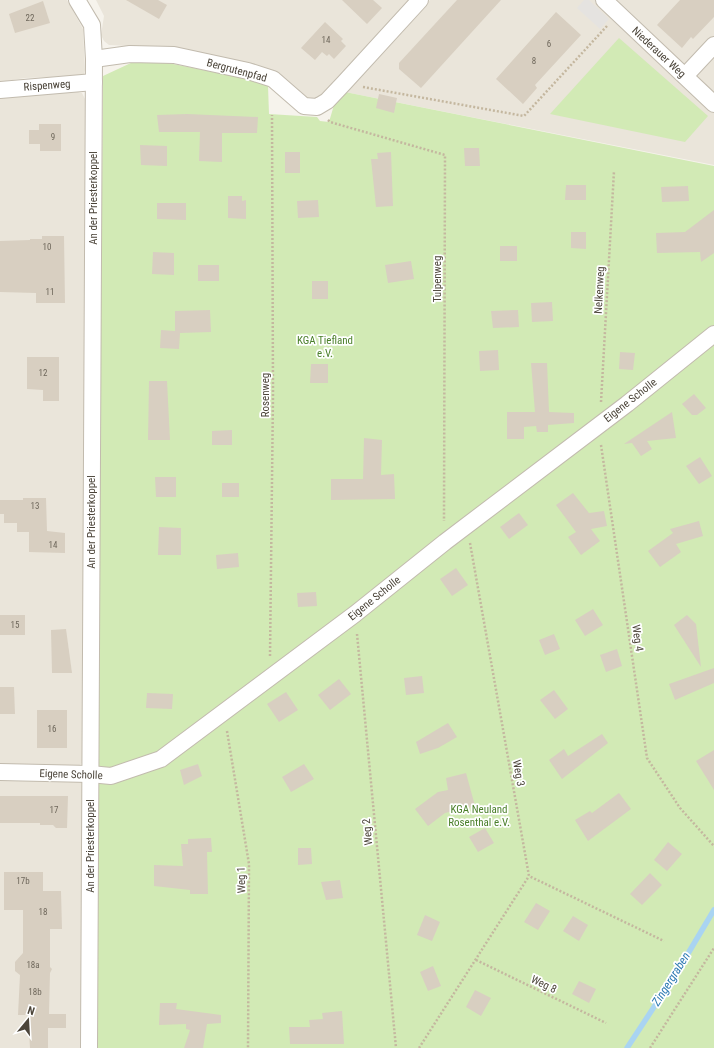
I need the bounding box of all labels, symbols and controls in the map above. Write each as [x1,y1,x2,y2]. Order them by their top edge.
house number: 22 [26,13,35,23]
street label: Niederauer Weg [629,24,688,81]
house number: 14 [322,35,331,45]
house number: 6 [547,39,551,49]
street label: Bergrutenpfad [205,56,268,85]
house number: 8 [532,56,536,66]
street label: Rispenweg [23,77,71,94]
house number: 9 [51,132,55,142]
street label: An der Priesterkoppel [87,151,100,245]
house number: 10 [43,242,51,252]
street label: Tulpenweg [431,256,444,302]
street label: Nelkenweg [592,266,607,314]
house number: 11 [46,287,54,297]
park label: KGA Tiefland e.V. [297,334,353,360]
house number: 12 [39,368,48,378]
street label: Rosenweg [259,373,272,417]
street label: Eigene Scholle [601,376,659,425]
street label: An der Priesterkoppel [85,475,98,569]
house number: 13 [31,501,39,511]
house number: 14 [49,540,58,550]
street label: Eigene Scholle [346,573,403,623]
house number: 15 [11,620,20,630]
street label: Weg 4 [629,624,646,653]
house number: 16 [48,724,56,734]
street label: Weg 3 [510,759,527,787]
street label: Eigene Scholle [39,767,103,782]
street label: An der Priesterkoppel [84,799,97,893]
park label: KGA Neuland Rosenthal e.V. [448,803,510,829]
house number: 17 [50,805,59,815]
street label: Weg 2 [360,818,375,846]
street label: Weg 1 [235,867,248,893]
house number: 17b [16,876,30,886]
house number: 18 [39,907,47,917]
water label: Zingergraben [649,949,693,1009]
house number: 18a [26,960,40,970]
street label: Weg 8 [529,973,559,996]
house number: 18b [28,987,42,997]
north arrow [8,1000,48,1040]
text: N [26,1004,36,1018]

